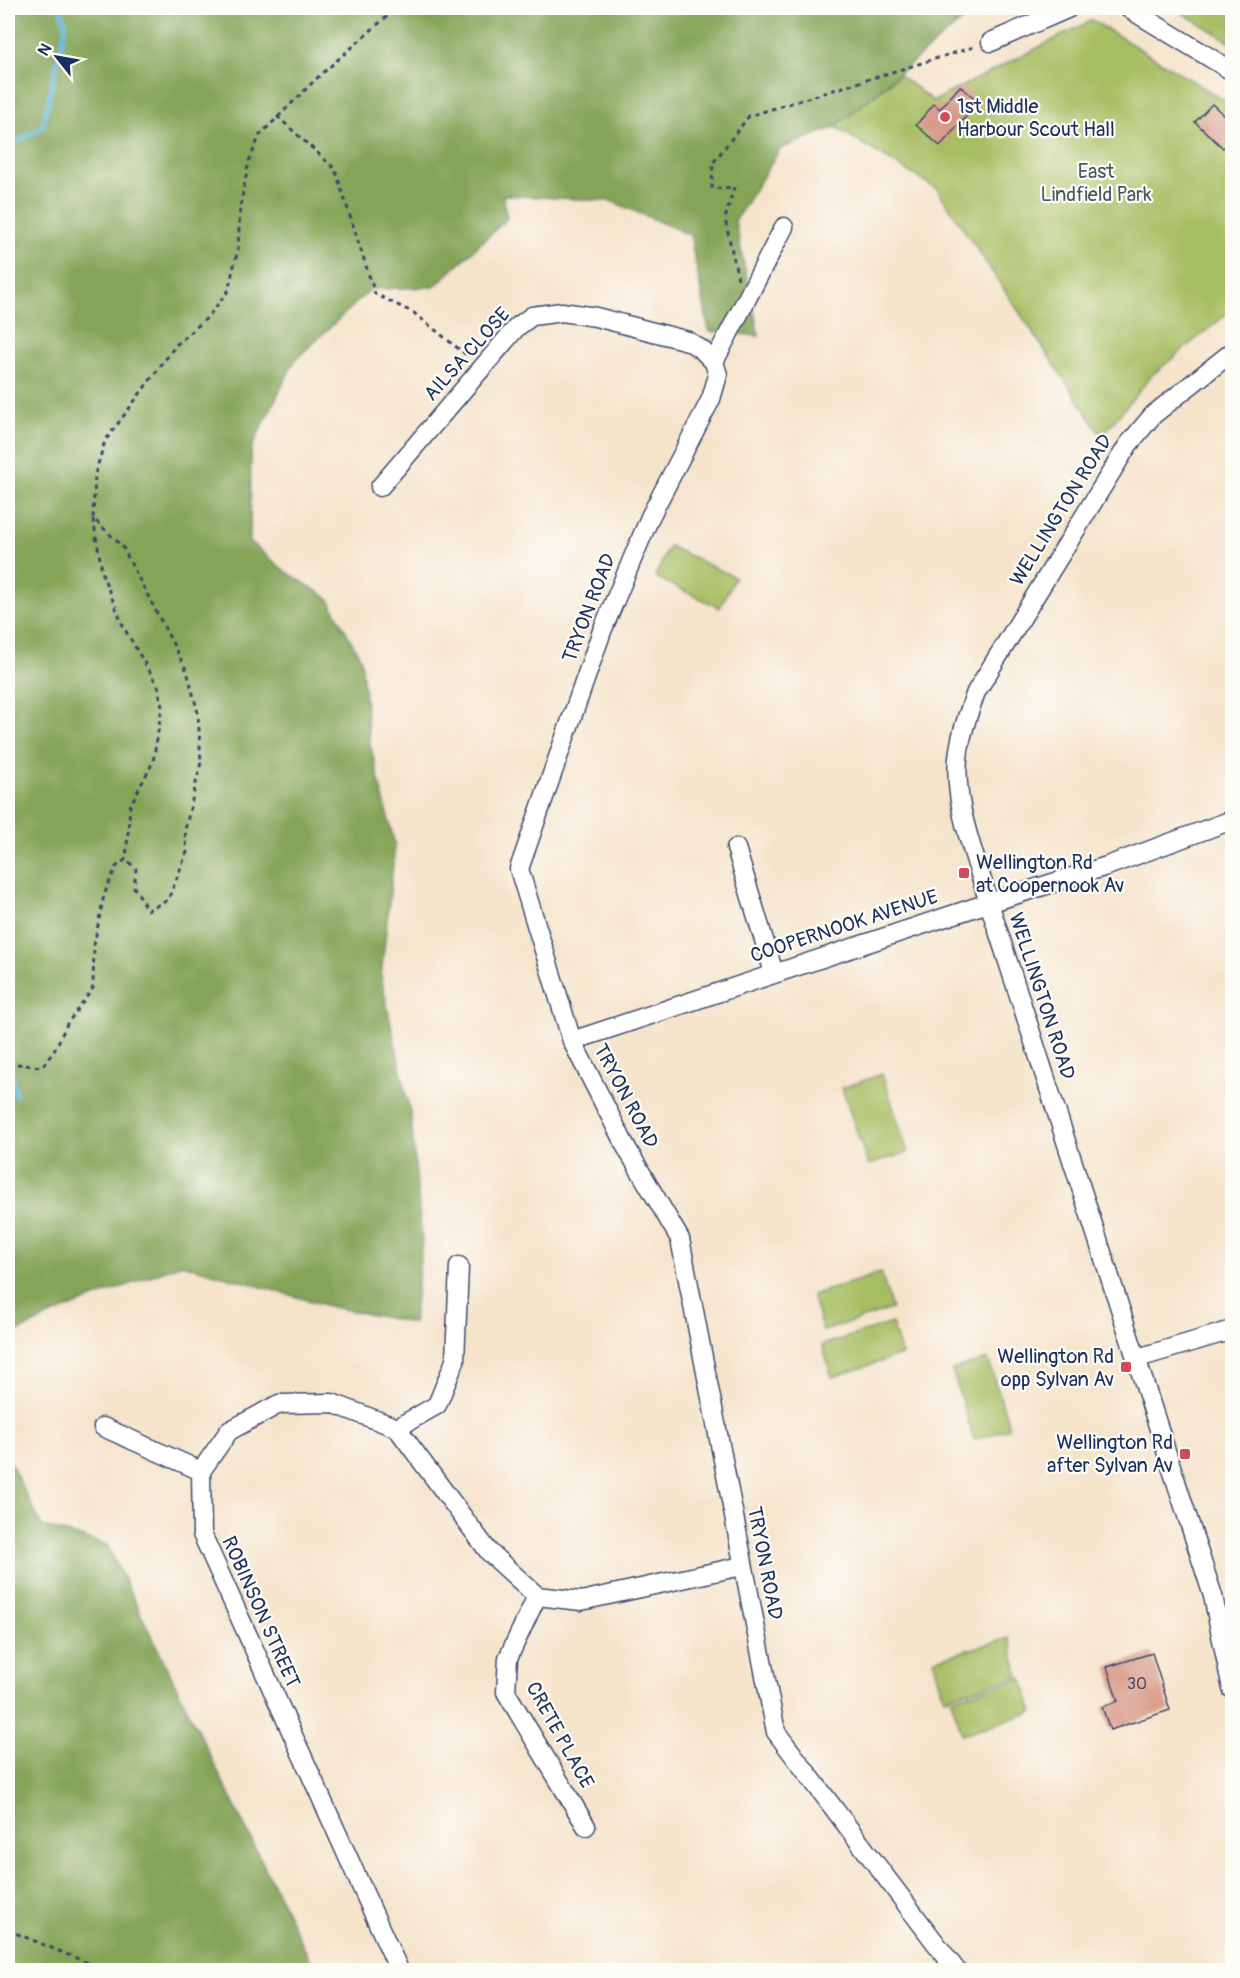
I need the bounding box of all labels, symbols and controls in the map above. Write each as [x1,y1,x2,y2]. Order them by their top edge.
north arrow [27,27,87,87]
text: N [34,40,56,60]
place label: 1st Middle Harbour Scout Hall [957,94,1115,142]
marker: 1st Middle Harbour Scout Hall [938,110,952,124]
park label: East Lindfield Park [1040,159,1152,207]
street label: AILSA CLOSE [418,302,516,406]
street label: WELLINGTON ROAD [1004,430,1118,590]
street label: TRYON ROAD [557,550,621,666]
place label: Wellington Rd at Coopernook Av [976,850,1124,898]
marker: Wellington Rd at Coopernook Av [957,866,971,880]
street label: COOPERNOOK AVENUE [747,884,941,968]
street label: WELLINGTON ROAD [1003,909,1081,1083]
street label: TRYON ROAD [588,1040,664,1152]
place label: Wellington Rd opp Sylvan Av [997,1344,1114,1392]
marker: Wellington Rd opp Sylvan Av [1119,1360,1133,1374]
place label: Wellington Rd after Sylvan Av [1047,1430,1173,1478]
marker: Wellington Rd after Sylvan Av [1178,1447,1192,1461]
street label: TRYON ROAD [742,1504,788,1622]
street label: ROBINSON STREET [216,1532,306,1692]
house number: 30 [1127,1674,1147,1694]
street label: CRETE PLACE [520,1677,600,1793]

